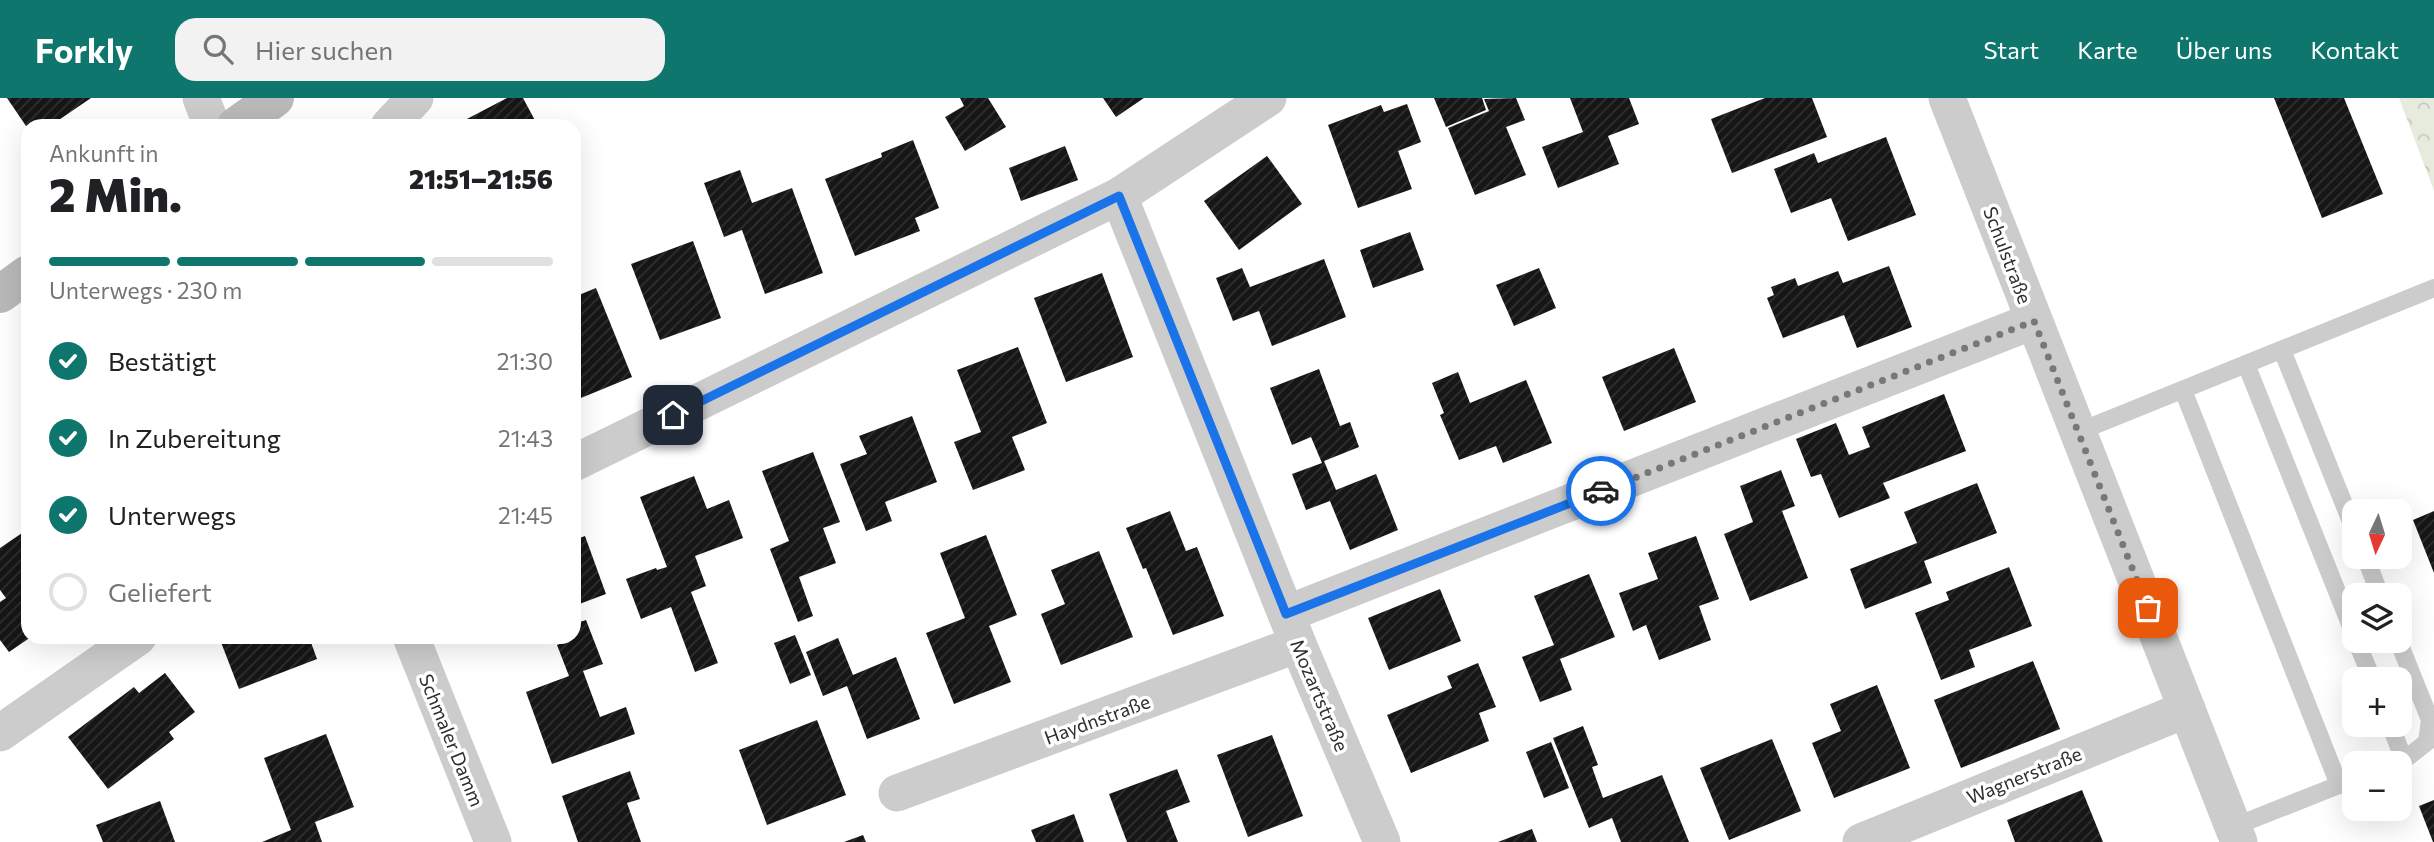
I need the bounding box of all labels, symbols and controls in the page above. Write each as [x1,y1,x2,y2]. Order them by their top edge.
search box [175,18,665,81]
text: Forkly [35,29,133,70]
icon: search [199,30,237,68]
text: Hier suchen [255,34,393,65]
text: Start [1984,35,2039,64]
text: Karte [2077,35,2138,64]
text: Über uns [2176,35,2272,64]
text: Kontakt [2310,35,2399,64]
text: Ankunft in [49,139,159,167]
text: 21:51–21:56 [409,163,553,194]
text: 2 Min. [49,165,182,221]
street label: Schulstraße [1979,203,2037,307]
text: Unterwegs · 230 m [49,276,242,304]
icon: check [49,342,87,380]
text: Bestätigt [108,345,217,376]
text: 21:30 [497,347,553,375]
pin [643,385,703,445]
icon: home [654,396,692,434]
icon: check [49,419,87,457]
text: In Zubereitung [108,422,281,453]
text: 21:43 [498,424,553,452]
courier [1566,456,1636,526]
icon: car [1582,472,1620,510]
icon: check [49,496,87,534]
text: Unterwegs [108,499,236,530]
north arrow [2342,499,2412,569]
map controls [2342,499,2412,821]
text: 21:45 [498,501,553,529]
text: Geliefert [108,576,212,607]
pin [2118,578,2178,638]
button: layers [2342,583,2412,653]
icon: bag [2129,589,2167,627]
street label: Mozartstraße [1286,636,1354,754]
button: + [2342,667,2412,737]
street label: Schmaler Damm [415,670,489,810]
street label: Haydnstraße [1041,689,1153,749]
street label: Wagnerstraße [1963,741,2085,809]
button: − [2342,751,2412,821]

